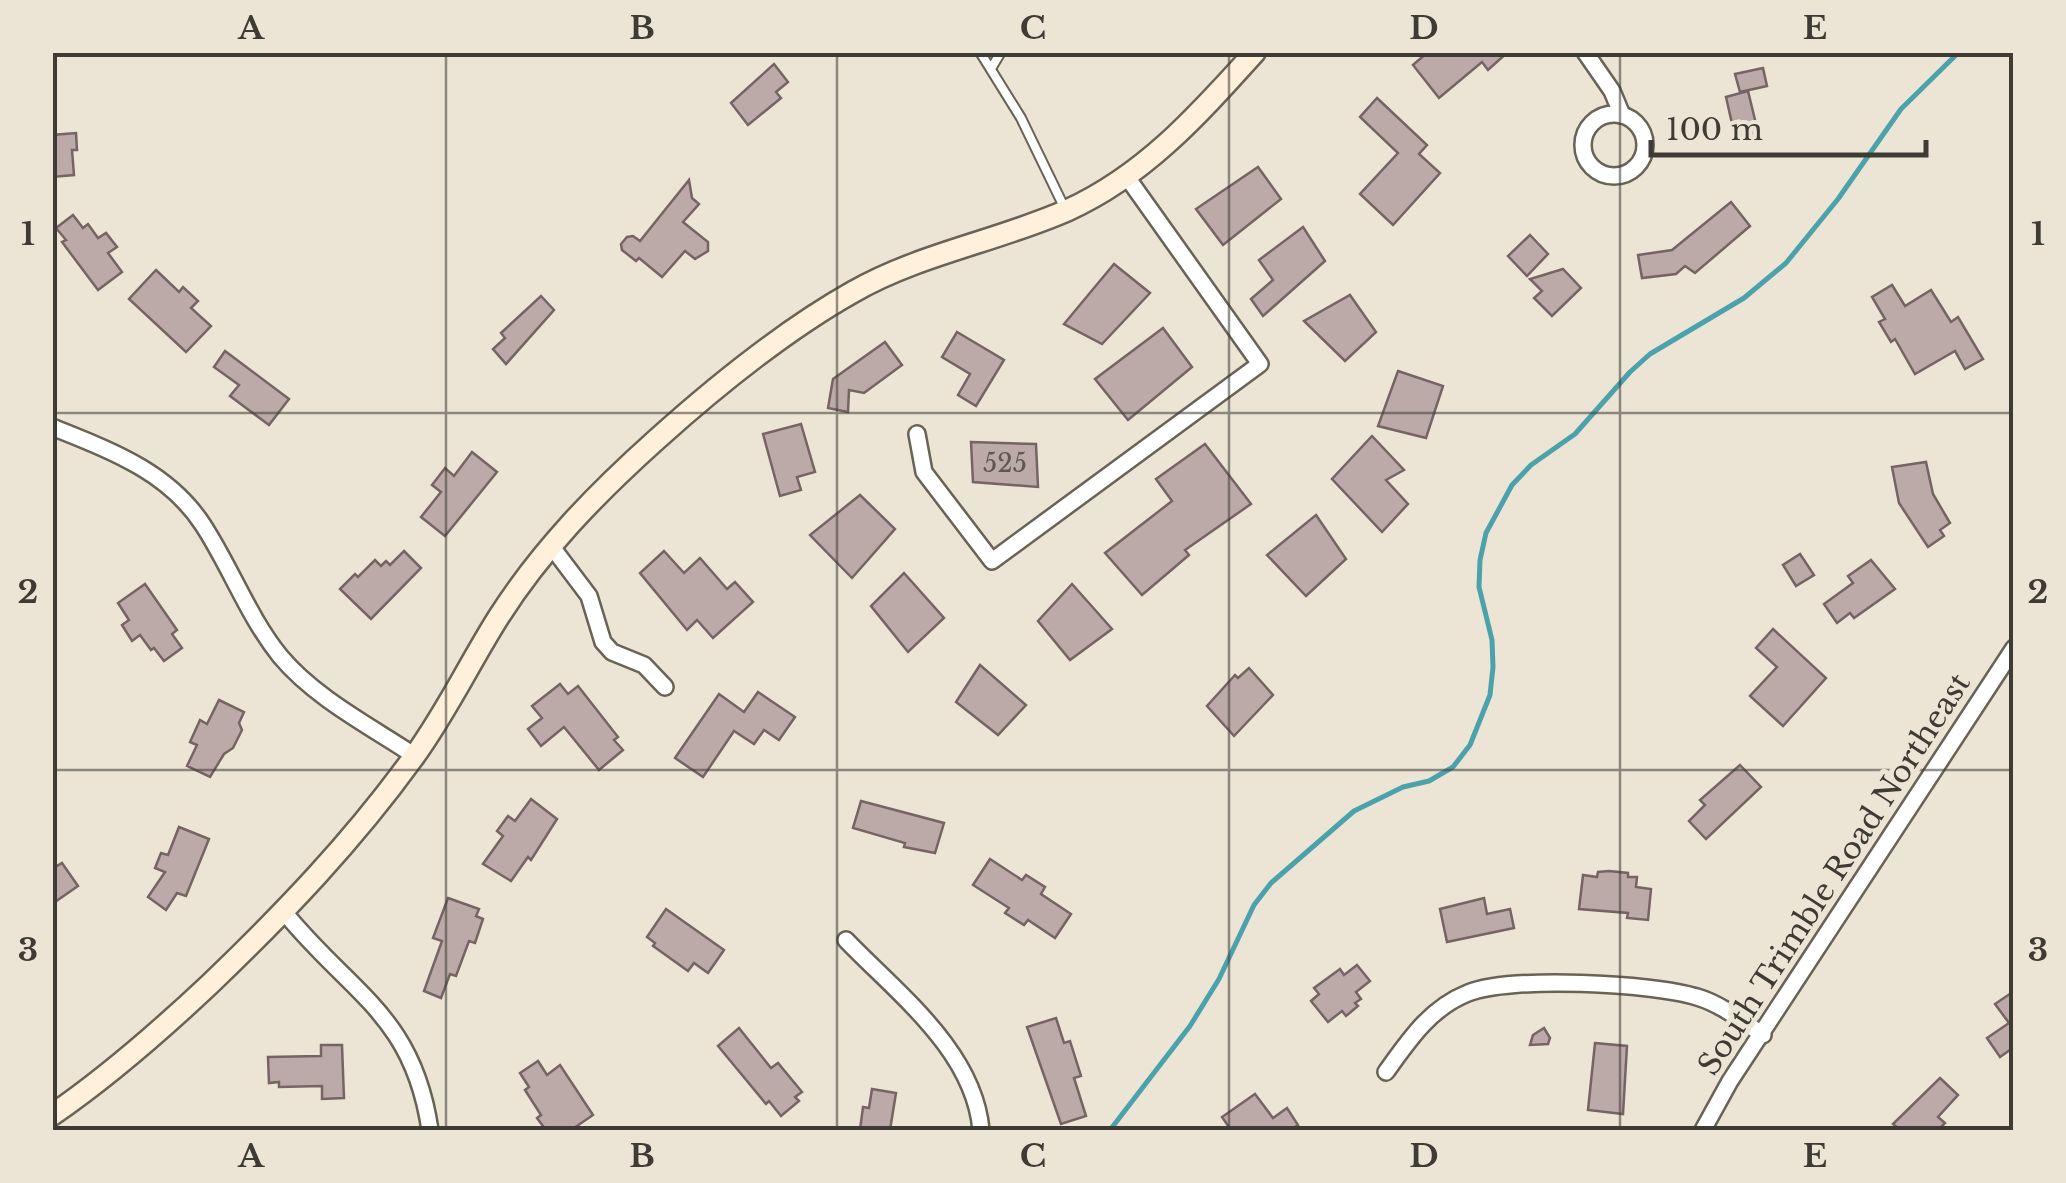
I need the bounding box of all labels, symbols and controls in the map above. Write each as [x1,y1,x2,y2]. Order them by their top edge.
text: A [237,8,265,48]
text: B [629,8,655,48]
text: C [1020,8,1046,48]
text: D [1409,8,1439,48]
text: E [1803,8,1827,48]
scale bar [1651,95,1926,157]
text: 100 m [1666,111,1763,148]
text: 1 [21,214,35,254]
text: 1 [2031,214,2045,254]
house number: 525 [983,448,1027,479]
text: 2 [18,572,38,612]
text: 2 [2028,572,2048,612]
street label: South Trimble Road Northeast [1690,666,1978,1082]
text: 3 [18,930,38,970]
text: 3 [2028,930,2048,970]
text: A [237,1136,265,1176]
text: B [629,1136,655,1176]
text: C [1020,1136,1046,1176]
text: D [1409,1136,1439,1176]
text: E [1803,1136,1827,1176]

